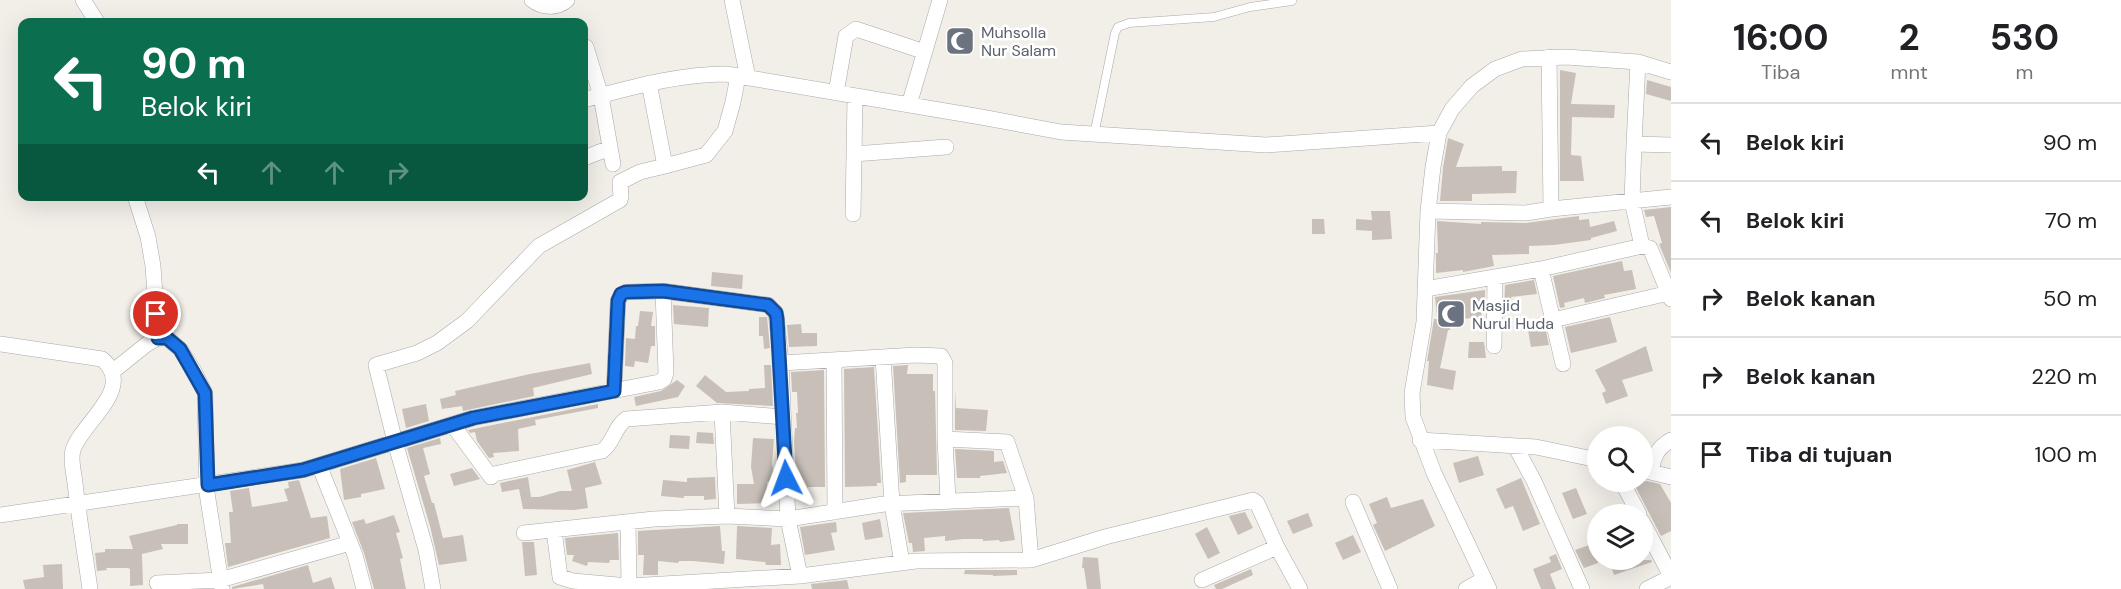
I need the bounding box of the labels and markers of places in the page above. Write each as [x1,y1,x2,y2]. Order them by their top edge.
place label: Muhsolla Nur Salam [981,22,1056,61]
mosque icon: Muhsolla Nur Salam [944,25,976,57]
pin [130,288,181,339]
place label: Masjid Nurul Huda [1472,295,1554,334]
mosque icon: Masjid Nurul Huda [1435,298,1467,330]

